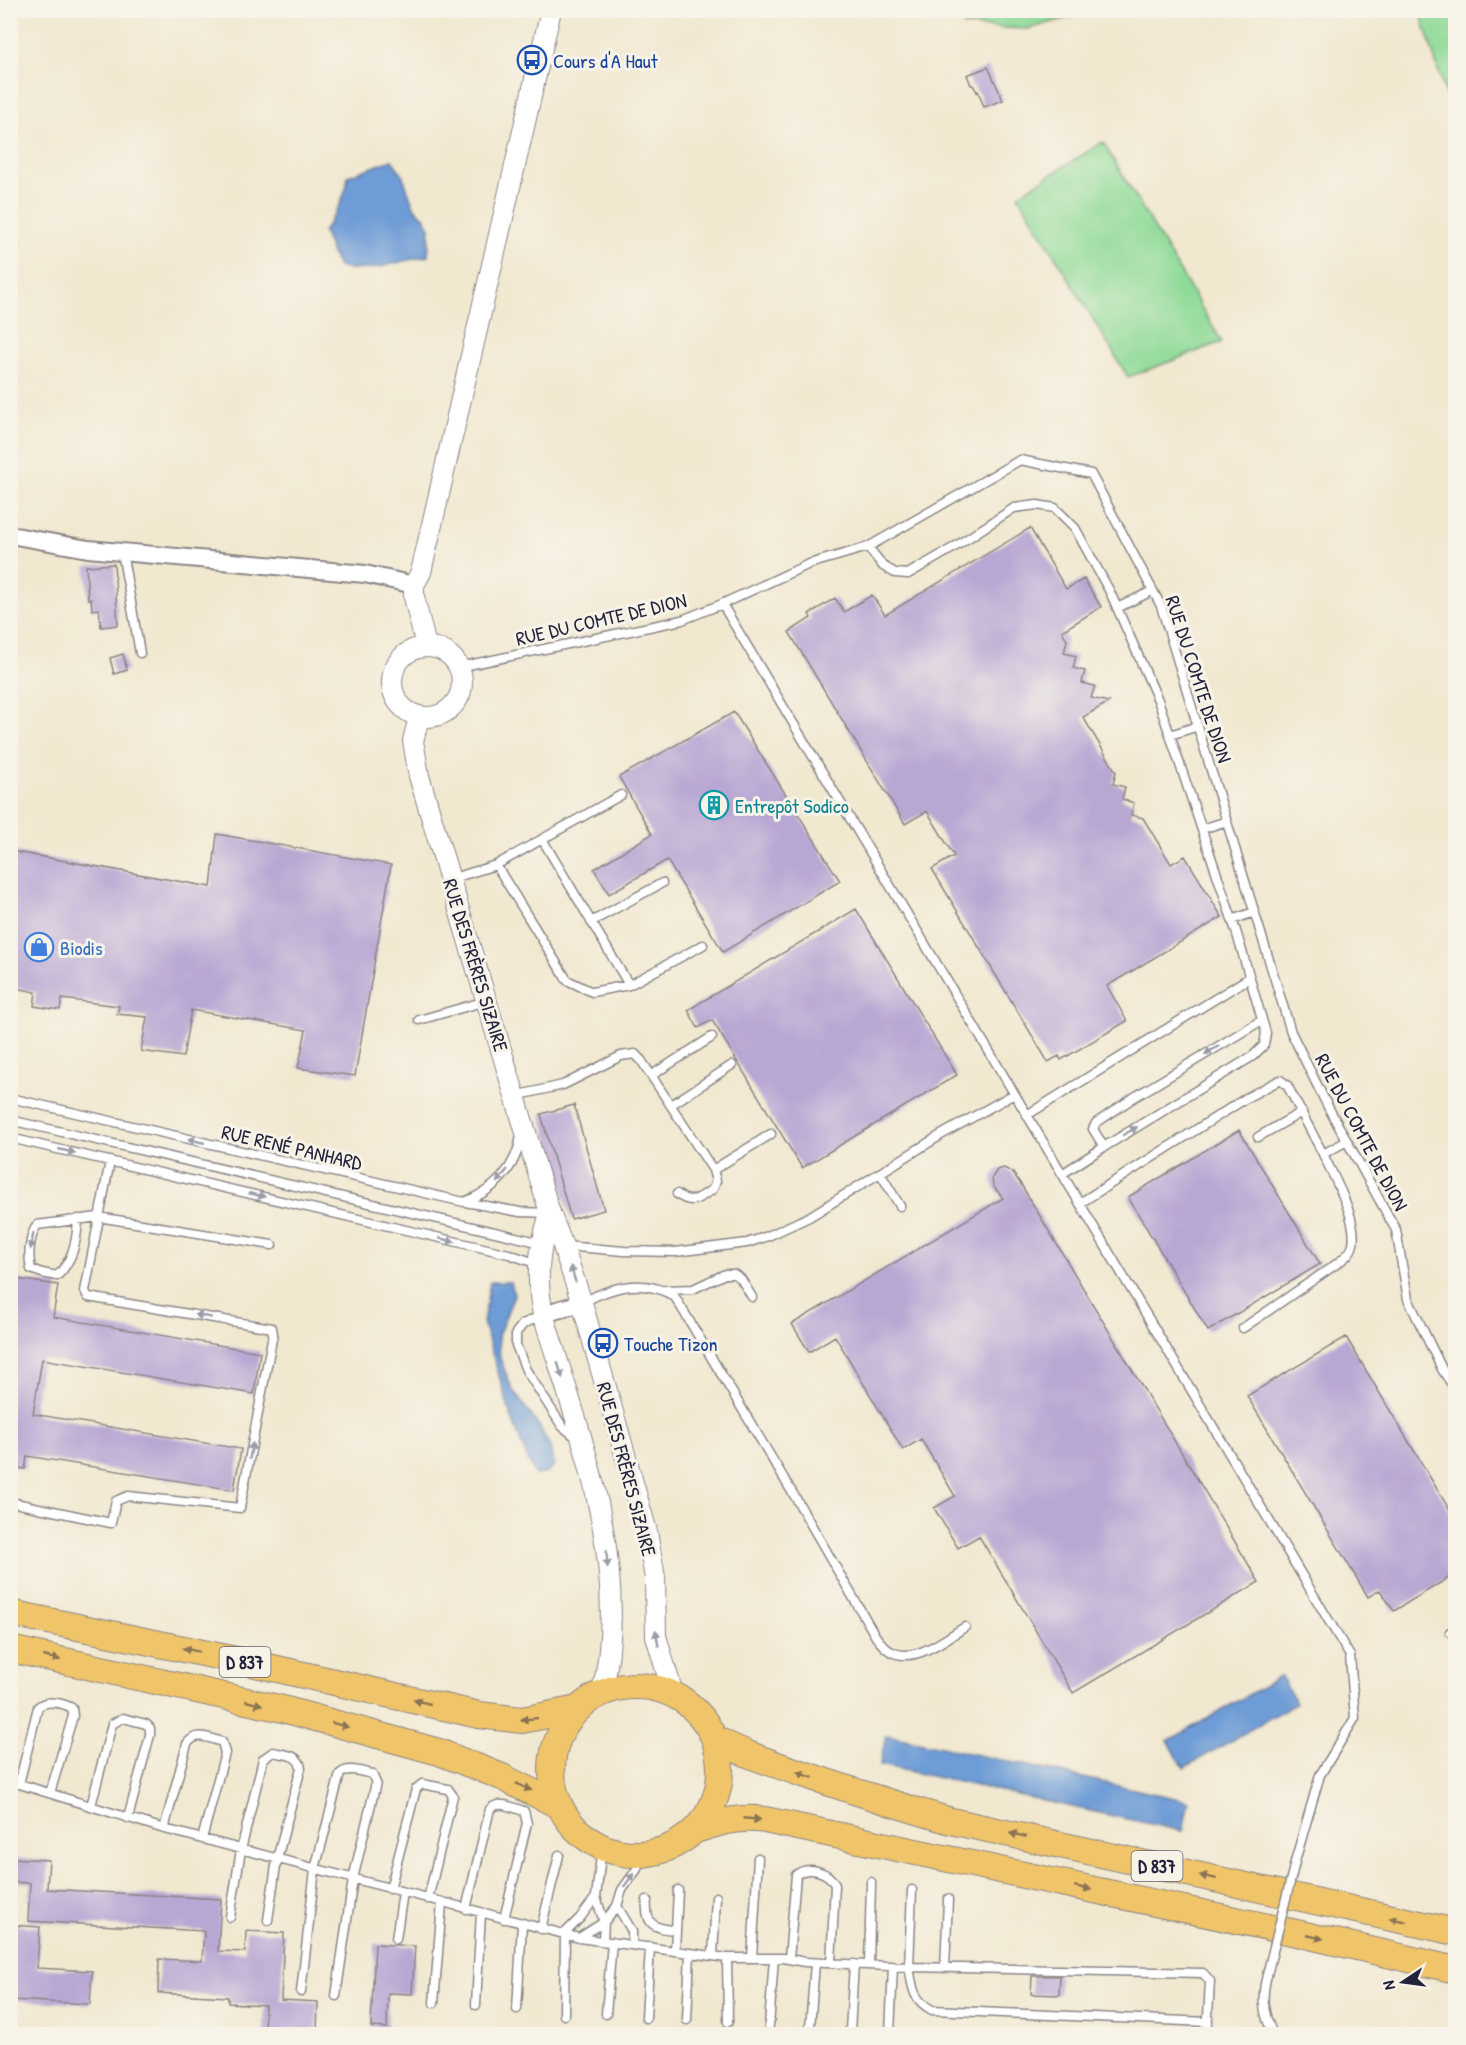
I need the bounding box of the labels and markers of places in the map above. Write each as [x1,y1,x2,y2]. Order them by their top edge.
bus stop icon: Cours d'A Haut [516,44,548,76]
place label: Cours d'A Haut [553,47,659,74]
building icon: Entrepôt Sodico [698,789,730,821]
place label: Entrepôt Sodico [735,792,849,819]
shop icon: Biodis [23,931,55,963]
place label: Biodis [60,934,103,961]
bus stop icon: Touche Tizon [587,1327,619,1359]
place label: Touche Tizon [624,1330,718,1357]

